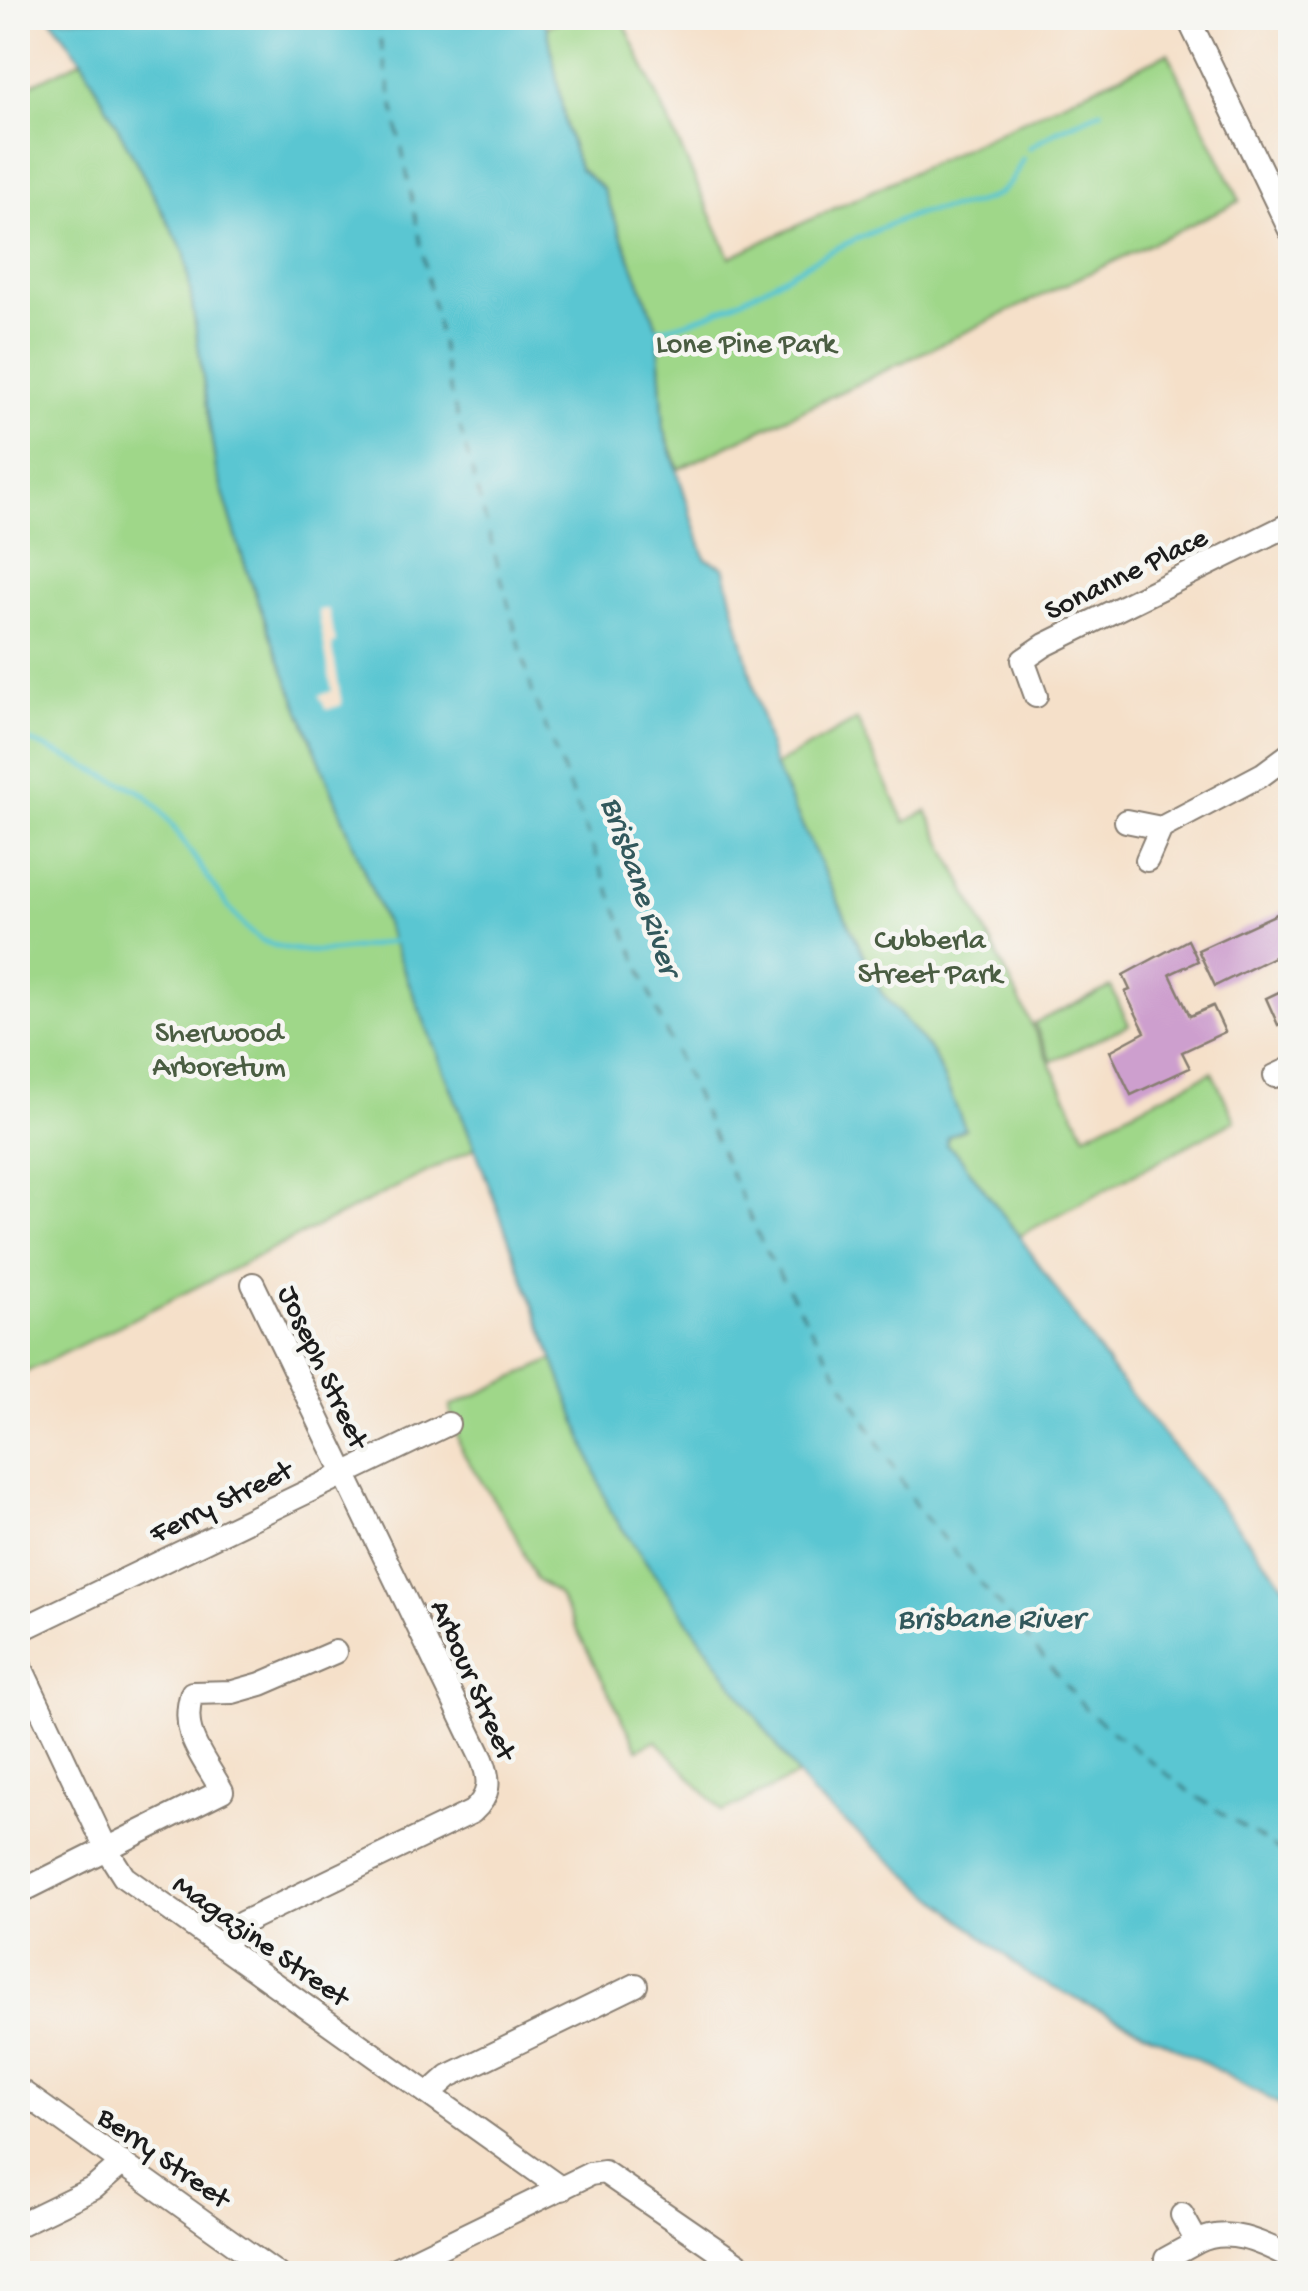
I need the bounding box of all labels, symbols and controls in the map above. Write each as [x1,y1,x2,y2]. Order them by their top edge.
park label: Lone Pine Park [656,329,839,364]
street label: Sonanne Place [1040,521,1215,631]
water label: Brisbane River [590,793,688,986]
park label: Cubberla Street Park [858,925,1005,994]
park label: Sherwood Arboretum [152,1018,286,1087]
street label: Joseph Street [268,1281,375,1458]
street label: Ferry Street [144,1453,301,1554]
street label: Arbour Street [420,1595,523,1769]
water label: Brisbane River [897,1602,1089,1640]
street label: Magazine Street [164,1869,357,2018]
street label: Berry Street [89,2101,238,2220]

